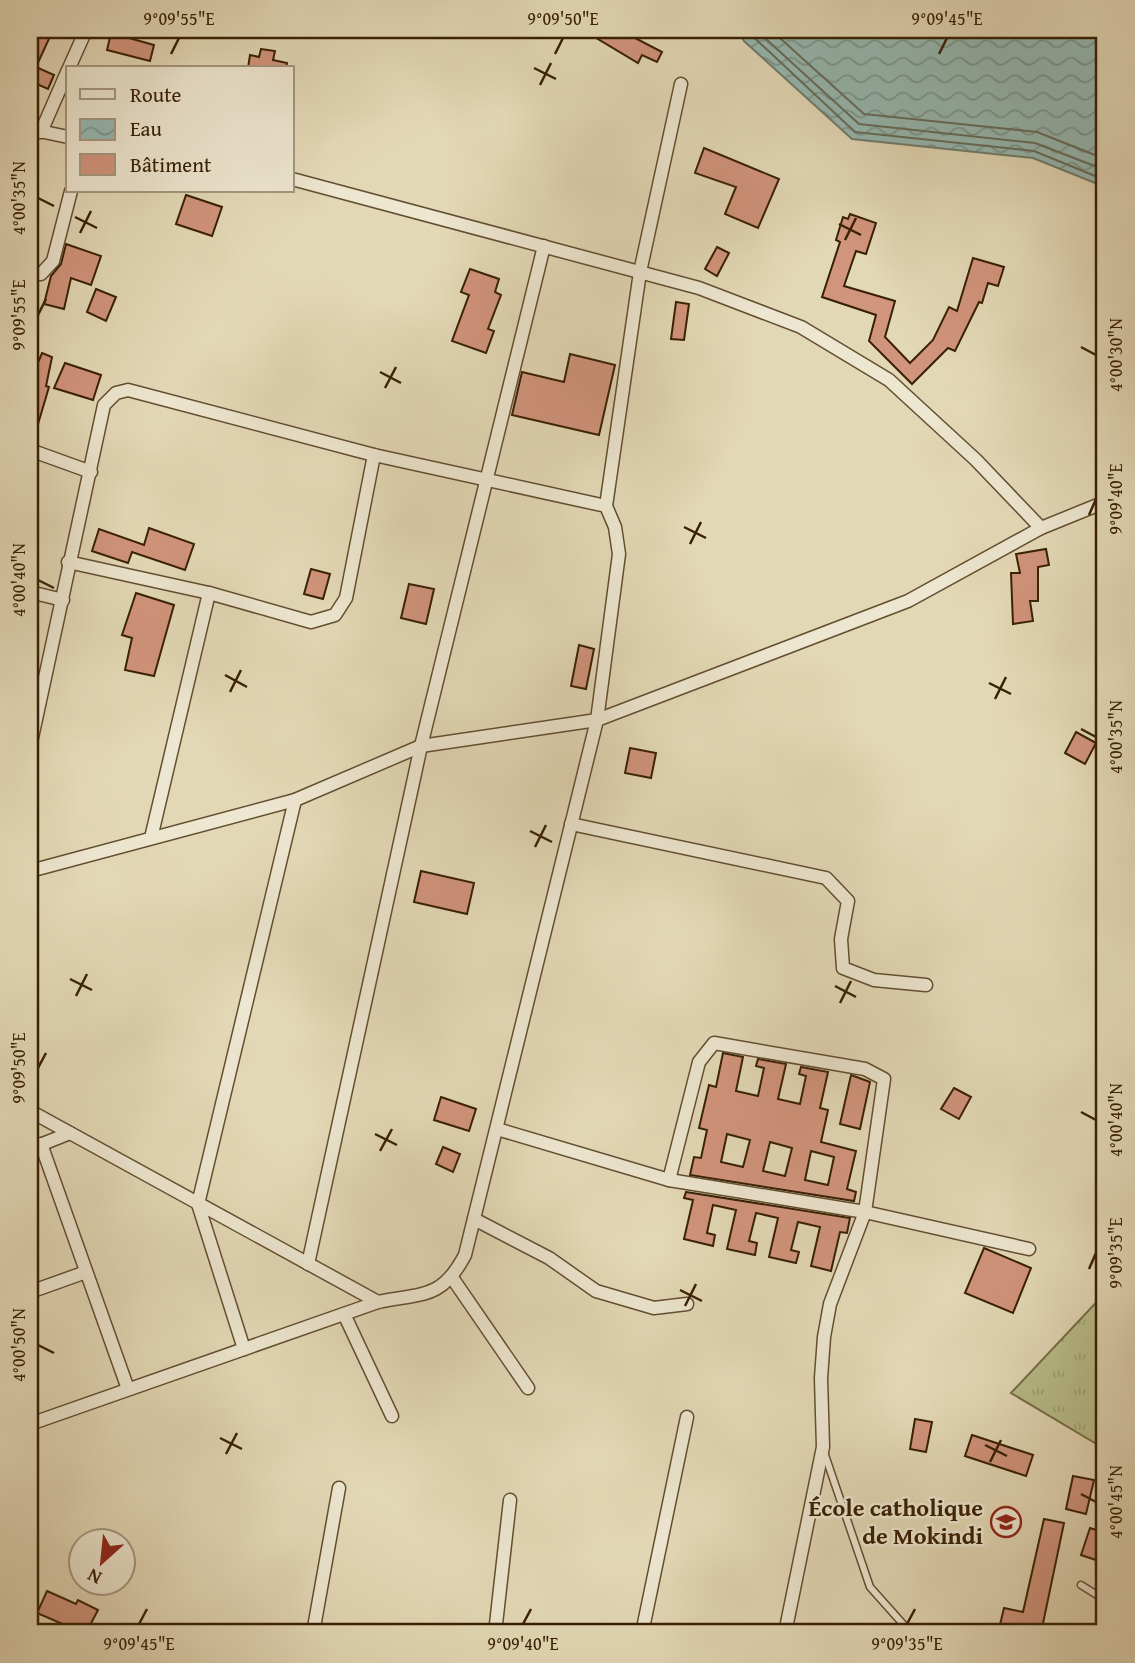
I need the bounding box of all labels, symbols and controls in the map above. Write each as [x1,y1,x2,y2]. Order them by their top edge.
text: 9°09'55"E [143,5,215,32]
text: 9°09'50"E [527,5,599,32]
text: 9°09'45"E [911,5,983,32]
legend [66,66,294,192]
text: Route [130,79,182,110]
text: Eau [130,113,163,144]
text: Bâtiment [130,149,212,180]
text: 4°00'35"N [5,161,32,235]
text: 9°09'55"E [5,279,32,351]
text: 4°00'30"N [1102,318,1129,392]
text: 9°09'40"E [1102,463,1129,535]
text: 4°00'40"N [5,543,32,617]
text: 4°00'35"N [1102,700,1129,774]
text: 9°09'50"E [5,1032,32,1104]
text: 4°00'40"N [1102,1083,1129,1157]
text: 9°09'35"E [1102,1217,1129,1289]
text: 4°00'50"N [5,1308,32,1382]
text: 4°00'45"N [1102,1465,1129,1539]
place label: École catholique de Mokindi [809,1490,983,1553]
school or university icon: École catholique de Mokindi [989,1505,1023,1539]
north arrow [66,1526,136,1596]
text: N [82,1562,106,1593]
text: 9°09'45"E [103,1630,175,1657]
text: 9°09'40"E [487,1630,559,1657]
text: 9°09'35"E [871,1630,943,1657]

